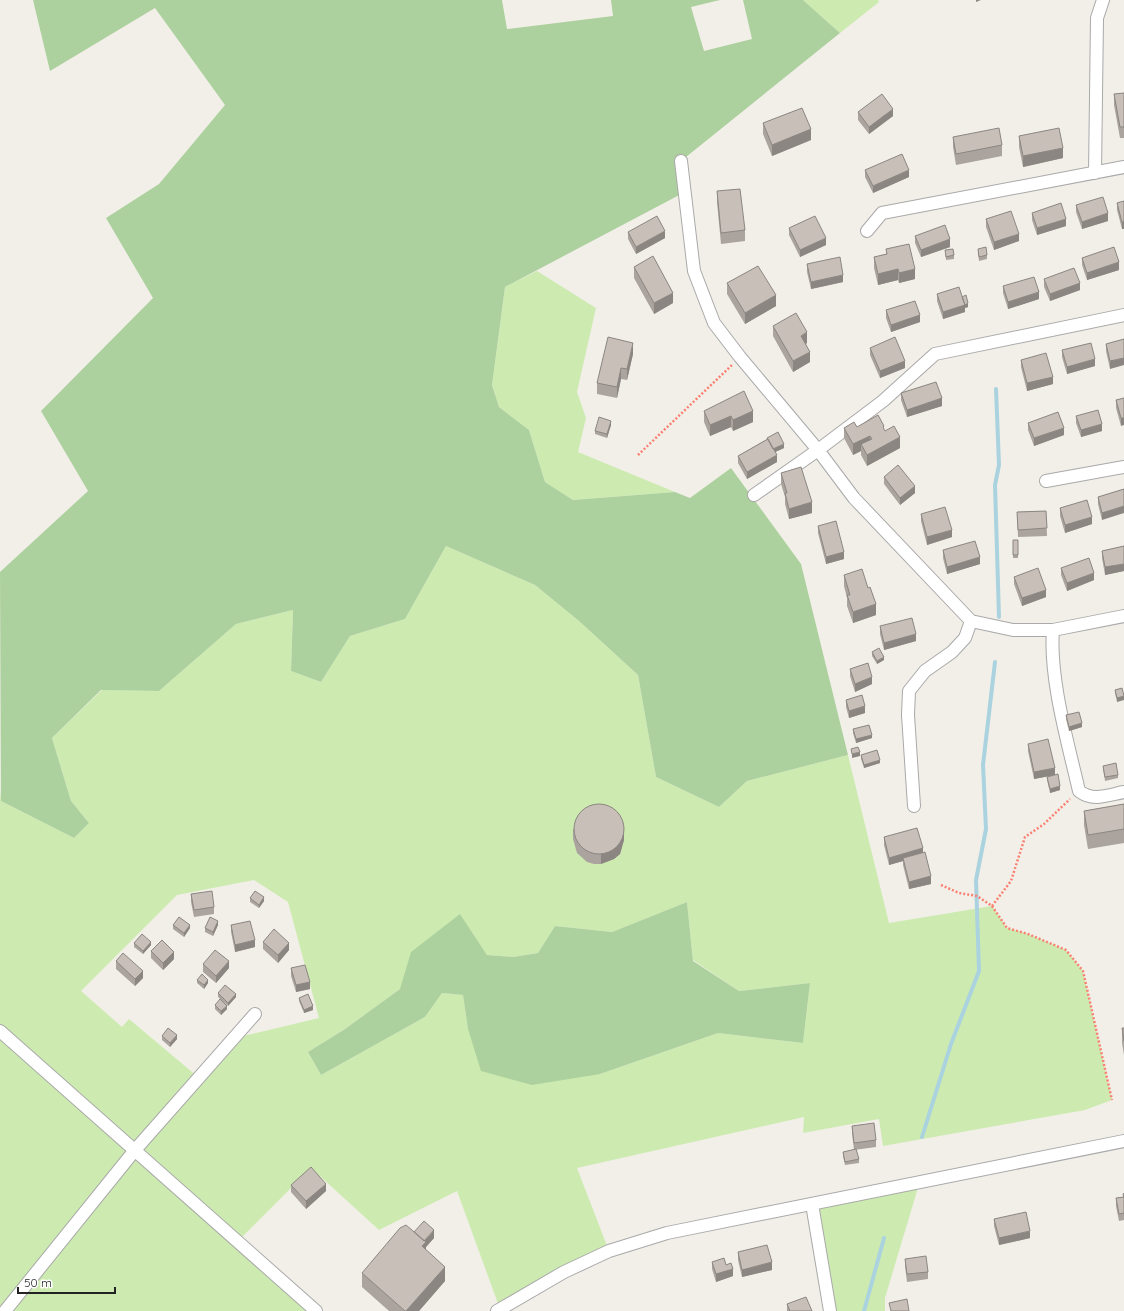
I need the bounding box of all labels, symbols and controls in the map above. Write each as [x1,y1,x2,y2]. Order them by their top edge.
scale bar [18,1269,115,1295]
text: 50 m [24,1275,52,1290]

